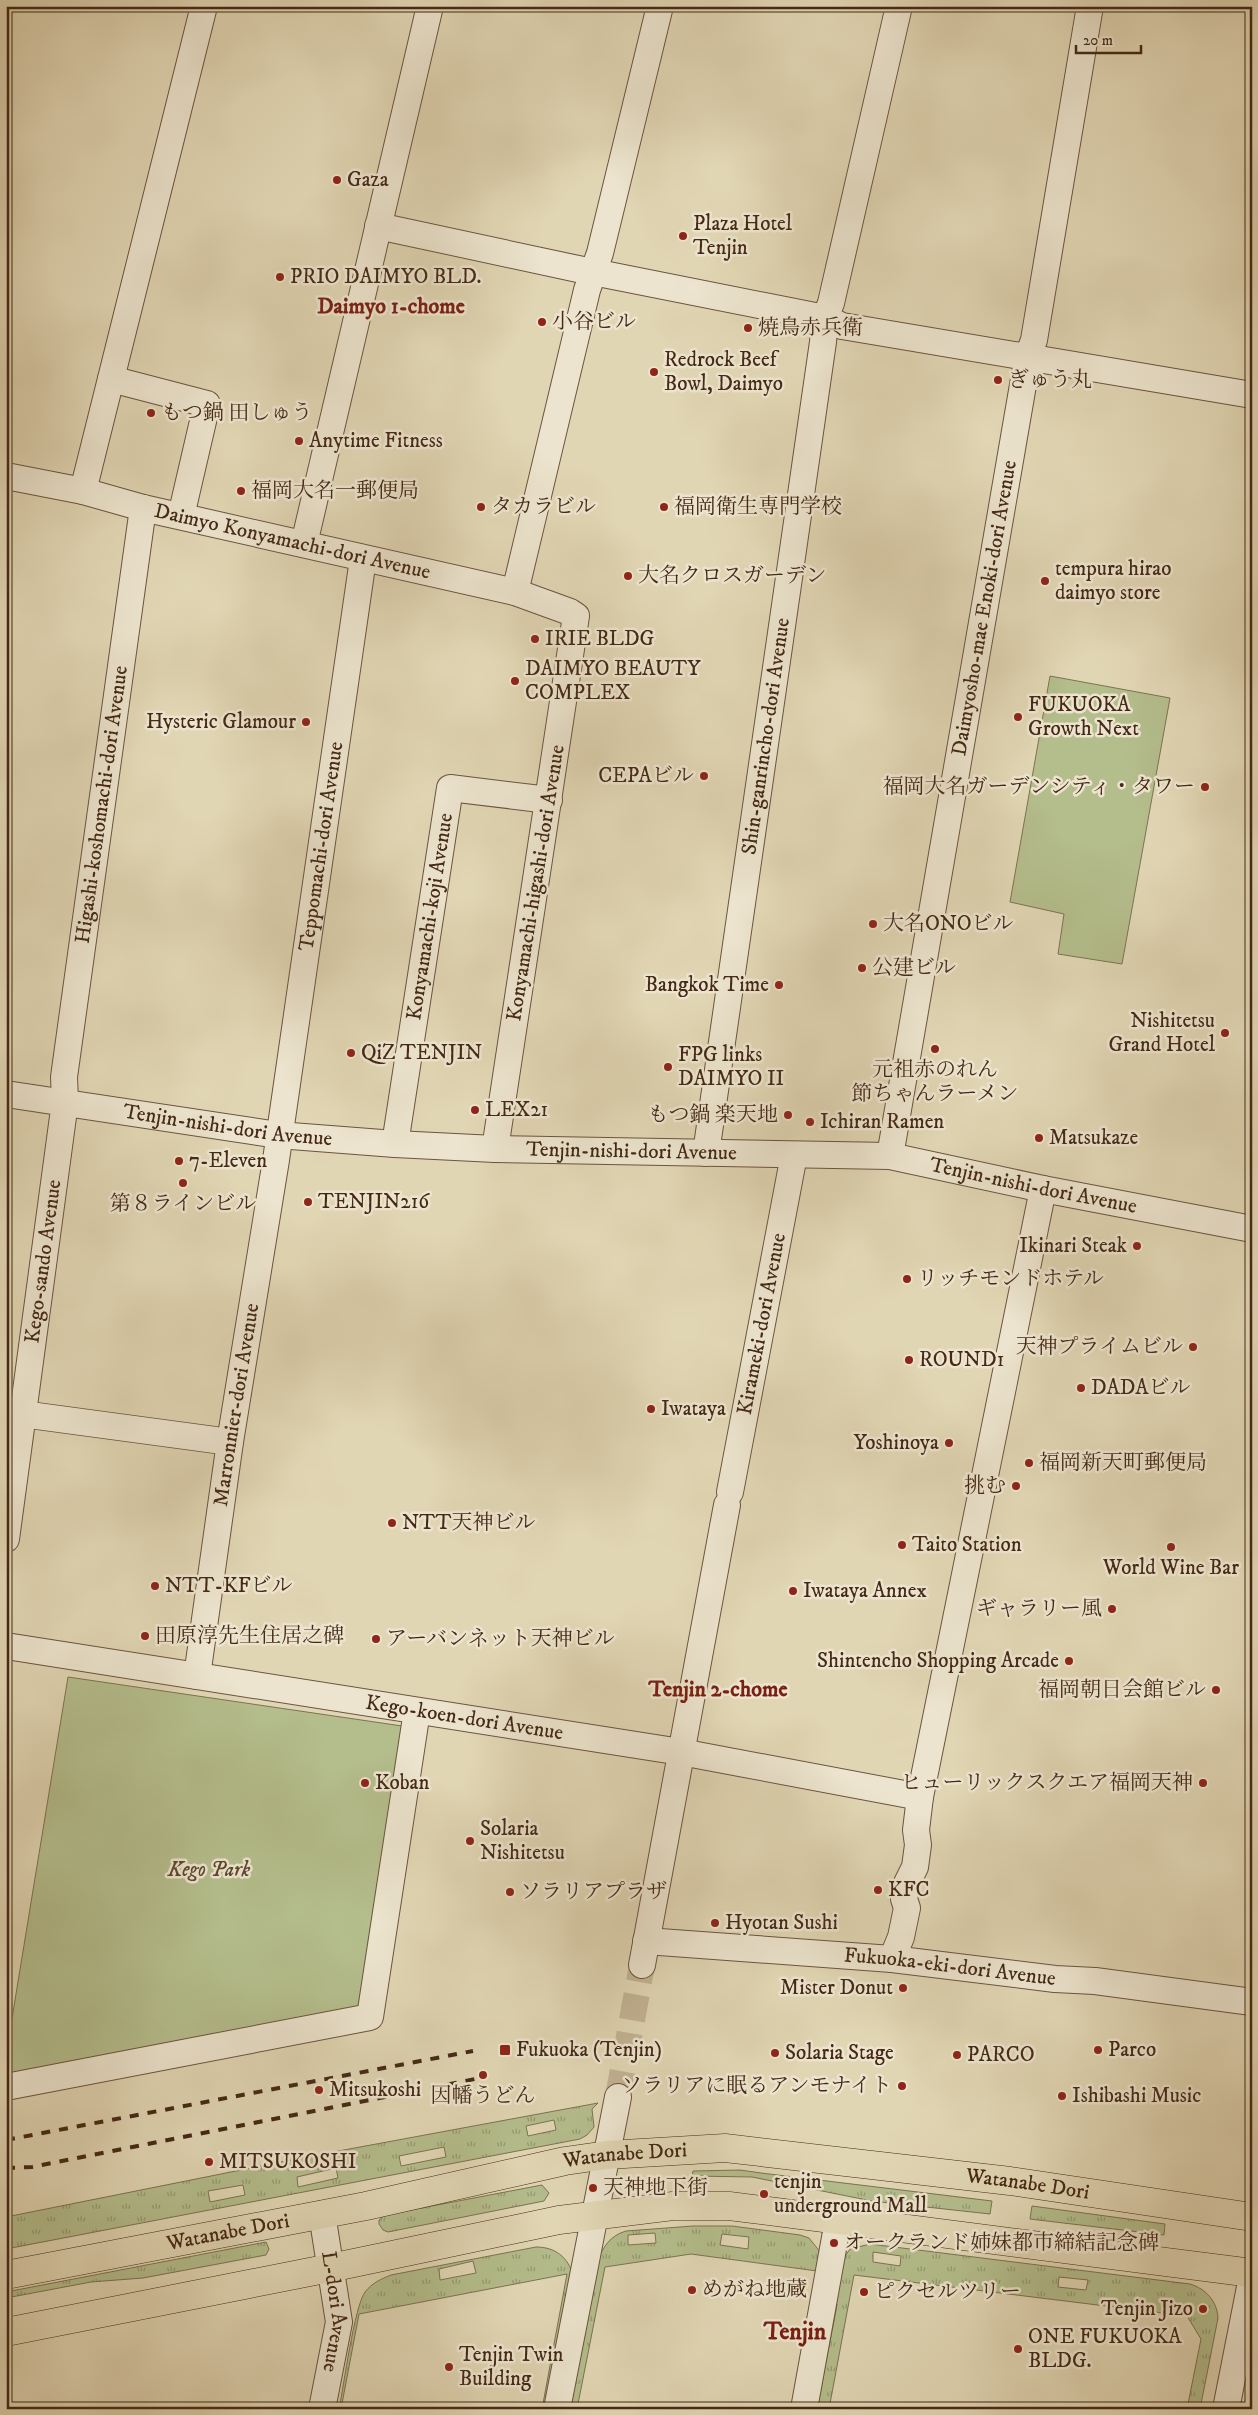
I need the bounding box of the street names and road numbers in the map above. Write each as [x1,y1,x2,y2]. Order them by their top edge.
street label: Daimyosho-mae Enoki-dori Avenue [946,458,1023,758]
street label: Daimyo Konyamachi-dori Avenue [152,498,433,586]
street label: Shin-ganrincho-dori Avenue [736,616,796,856]
street label: Higashi-koshomachi-dori Avenue [70,664,134,945]
street label: Teppomachi-dori Avenue [293,739,349,953]
street label: Konyamachi-higashi-dori Avenue [501,743,571,1023]
street label: Konyamachi-koji Avenue [401,811,459,1022]
street label: Tenjin-nishi-dori Avenue [121,1099,333,1152]
street label: Tenjin-nishi-dori Avenue [526,1137,737,1166]
street label: Tenjin-nishi-dori Avenue [927,1152,1139,1220]
street label: Kego-sando Avenue [20,1178,67,1345]
street label: Kirameki-dori Avenue [732,1231,792,1417]
street label: Marronnier-dori Avenue [208,1301,265,1508]
street label: Kego-koen-dori Avenue [364,1690,565,1746]
street label: Fukuoka-eki-dori Avenue [843,1943,1057,1992]
street label: Watanabe Dori [560,2137,688,2174]
street label: Watanabe Dori [963,2163,1091,2206]
street label: Watanabe Dori [163,2208,292,2257]
street label: L-dori Avenue [315,2249,353,2375]

